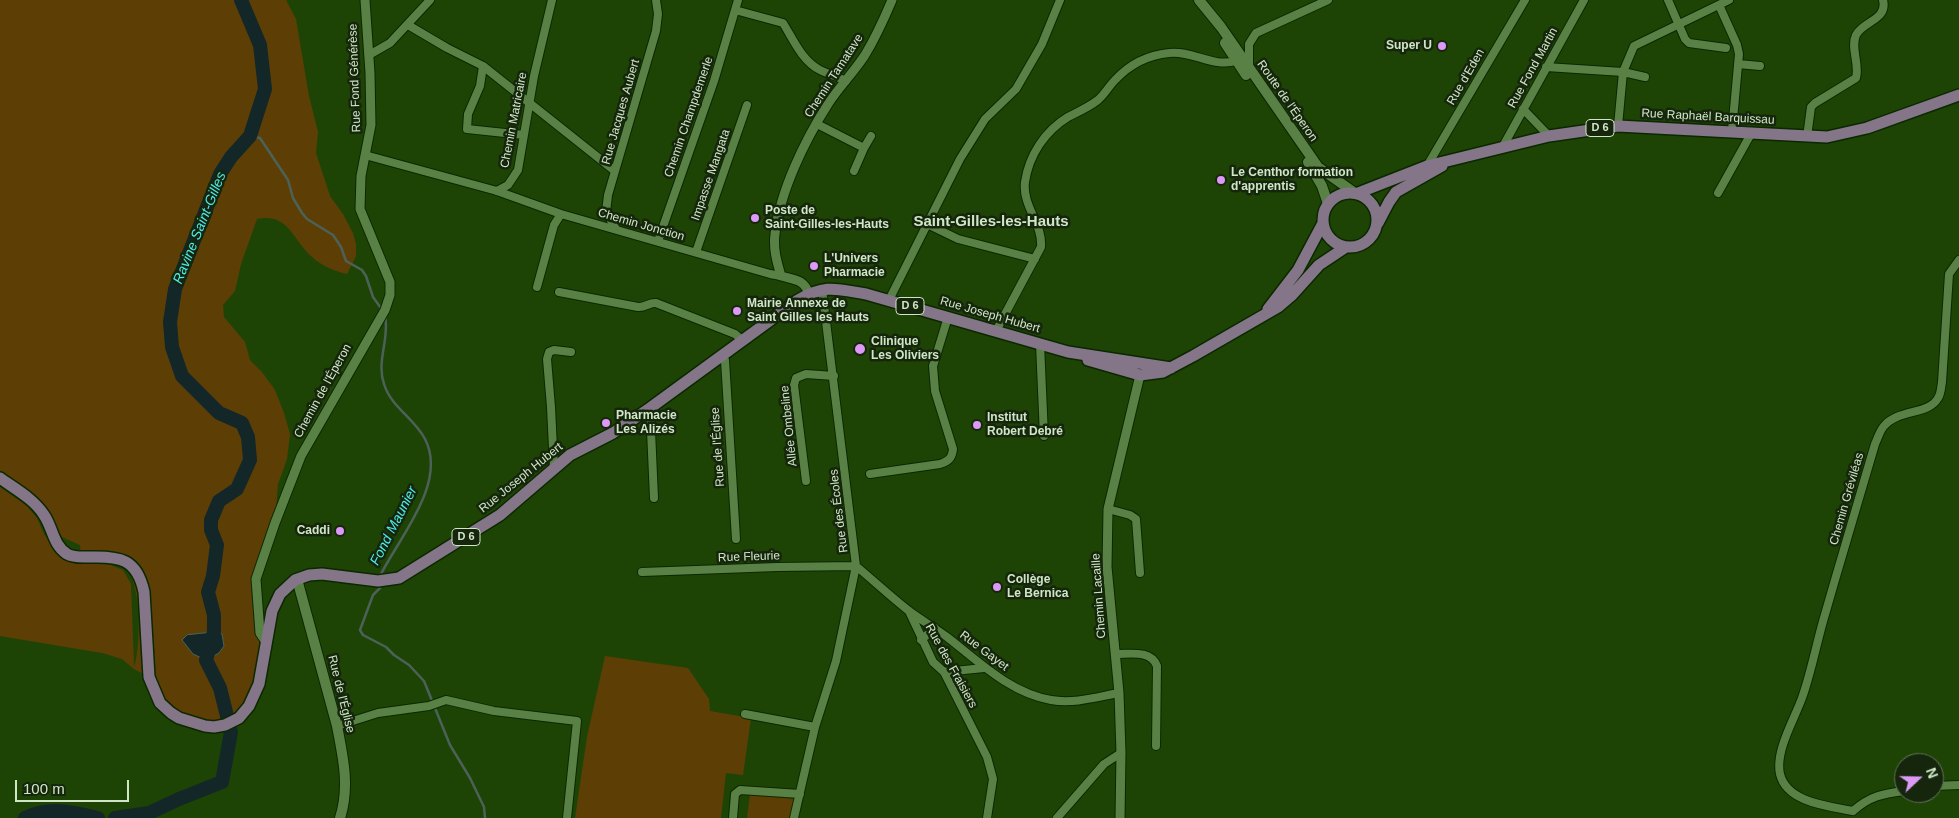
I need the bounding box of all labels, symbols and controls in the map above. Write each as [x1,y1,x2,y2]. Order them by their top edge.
street label: Rue Fond Générèse [346,23,364,133]
street label: Rue Fond Martin [1505,25,1561,111]
street label: Chemin Tamatave [802,32,866,120]
place label: Super U [1386,39,1432,53]
marker: Super U [1436,40,1448,52]
street label: Rue d'Eden [1444,46,1488,108]
street label: Chemin Champdemerle [662,55,716,179]
street label: Rue Jacques Aubert [599,58,643,166]
street label: Route de l'Éperon [1254,58,1320,144]
street label: Chemin Matricaire [498,71,530,169]
street label: Rue Raphaël Barquissau [1641,106,1775,128]
road number: D 6 [1586,120,1614,136]
street label: Impasse Mangata [689,128,733,222]
place label: Le Centhor formation d'apprentis [1231,166,1353,194]
water label: Ravine Saint-Gilles [170,170,230,286]
marker: Le Centhor formation d'apprentis [1215,174,1227,186]
place label: Poste de Saint-Gilles-les-Hauts [765,204,889,232]
street label: Chemin Jonction [596,206,686,244]
marker: Poste de Saint-Gilles-les-Hauts [749,212,761,224]
district label: Saint-Gilles-les-Hauts [913,213,1069,231]
place label: L'Univers Pharmacie [824,252,885,280]
marker: L'Univers Pharmacie [808,260,820,272]
street label: Rue Joseph Hubert [938,294,1042,336]
place label: Mairie Annexe de Saint Gilles les Hauts [747,297,869,325]
road number: D 6 [896,298,924,314]
marker: Mairie Annexe de Saint Gilles les Hauts [731,305,743,317]
place label: Clinique Les Oliviers [871,335,939,363]
street label: Chemin de l'Éperon [291,342,355,440]
marker: Clinique Les Oliviers [853,342,867,356]
street label: Allée Ombeline [778,385,800,467]
street label: Rue de l'Église [708,407,728,487]
place label: Pharmacie Les Alizés [616,409,677,437]
place label: Institut Robert Debré [987,411,1063,439]
marker: Pharmacie Les Alizés [600,417,612,429]
marker: Institut Robert Debré [971,419,983,431]
street label: Rue Joseph Hubert [476,440,566,516]
street label: Chemin Gréviléas [1827,451,1867,547]
street label: Rue des Écoles [827,468,851,554]
water label: Fond Maunier [367,484,421,568]
place label: Caddi [297,524,330,538]
marker: Caddi [334,525,346,537]
road number: D 6 [452,528,480,546]
street label: Rue Fleurie [718,549,780,565]
street label: Chemin Lacaille [1089,553,1109,639]
place label: Collège Le Bernica [1007,573,1068,601]
marker: Collège Le Bernica [991,581,1003,593]
street label: Rue des Fraisiers [922,621,980,711]
street label: Rue Gayet [957,628,1011,674]
street label: Rue de l'Église [324,654,358,734]
north arrow [1894,753,1944,803]
text: N [1923,765,1941,781]
scale bar [18,770,131,802]
text: 100 m [23,780,65,797]

